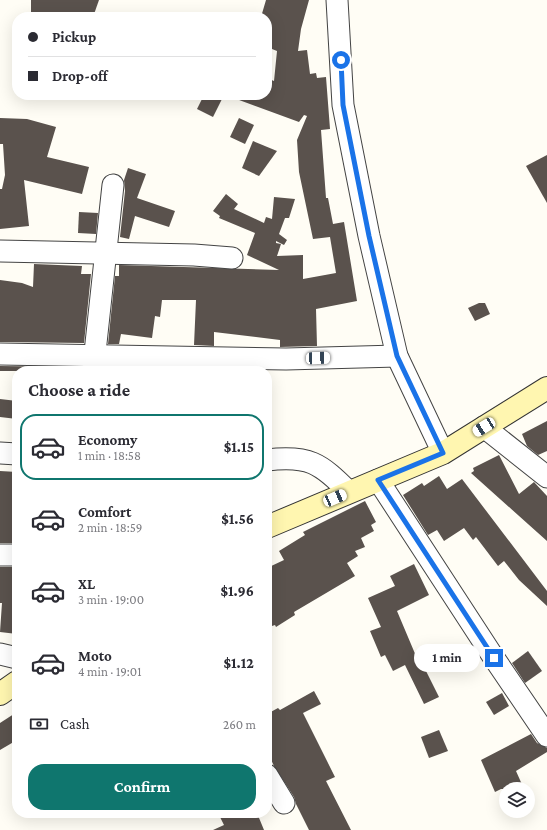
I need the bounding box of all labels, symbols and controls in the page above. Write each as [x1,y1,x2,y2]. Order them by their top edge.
text: Pickup [52,29,96,45]
route start [332,51,350,69]
text: Drop-off [52,68,108,84]
car [306,352,330,364]
text: Choose a ride [28,380,130,400]
car [471,416,497,438]
icon: car [30,429,66,465]
text: Economy [78,432,137,448]
text: $1.15 [224,439,254,455]
text: 1 min · 18:58 [78,448,141,463]
car [322,488,348,508]
icon: car [30,501,66,537]
text: Comfort [78,504,132,520]
text: $1.56 [221,511,254,527]
text: 2 min · 18:59 [78,520,142,535]
icon: car [30,573,66,609]
text: XL [78,576,95,592]
text: $1.96 [220,583,254,599]
text: 3 min · 19:00 [78,592,144,607]
callout: 1 min [414,644,480,672]
icon: car [30,645,66,681]
text: Moto [78,648,112,664]
route end [485,649,503,667]
text: 1 min [432,650,462,665]
text: $1.12 [223,655,254,671]
text: 4 min · 19:01 [78,664,141,679]
icon: cash [28,713,50,735]
text: Cash [60,716,90,732]
text: 260 m [223,717,256,732]
button: Confirm [28,764,256,810]
map controls [499,782,535,818]
button: layers [499,782,535,818]

